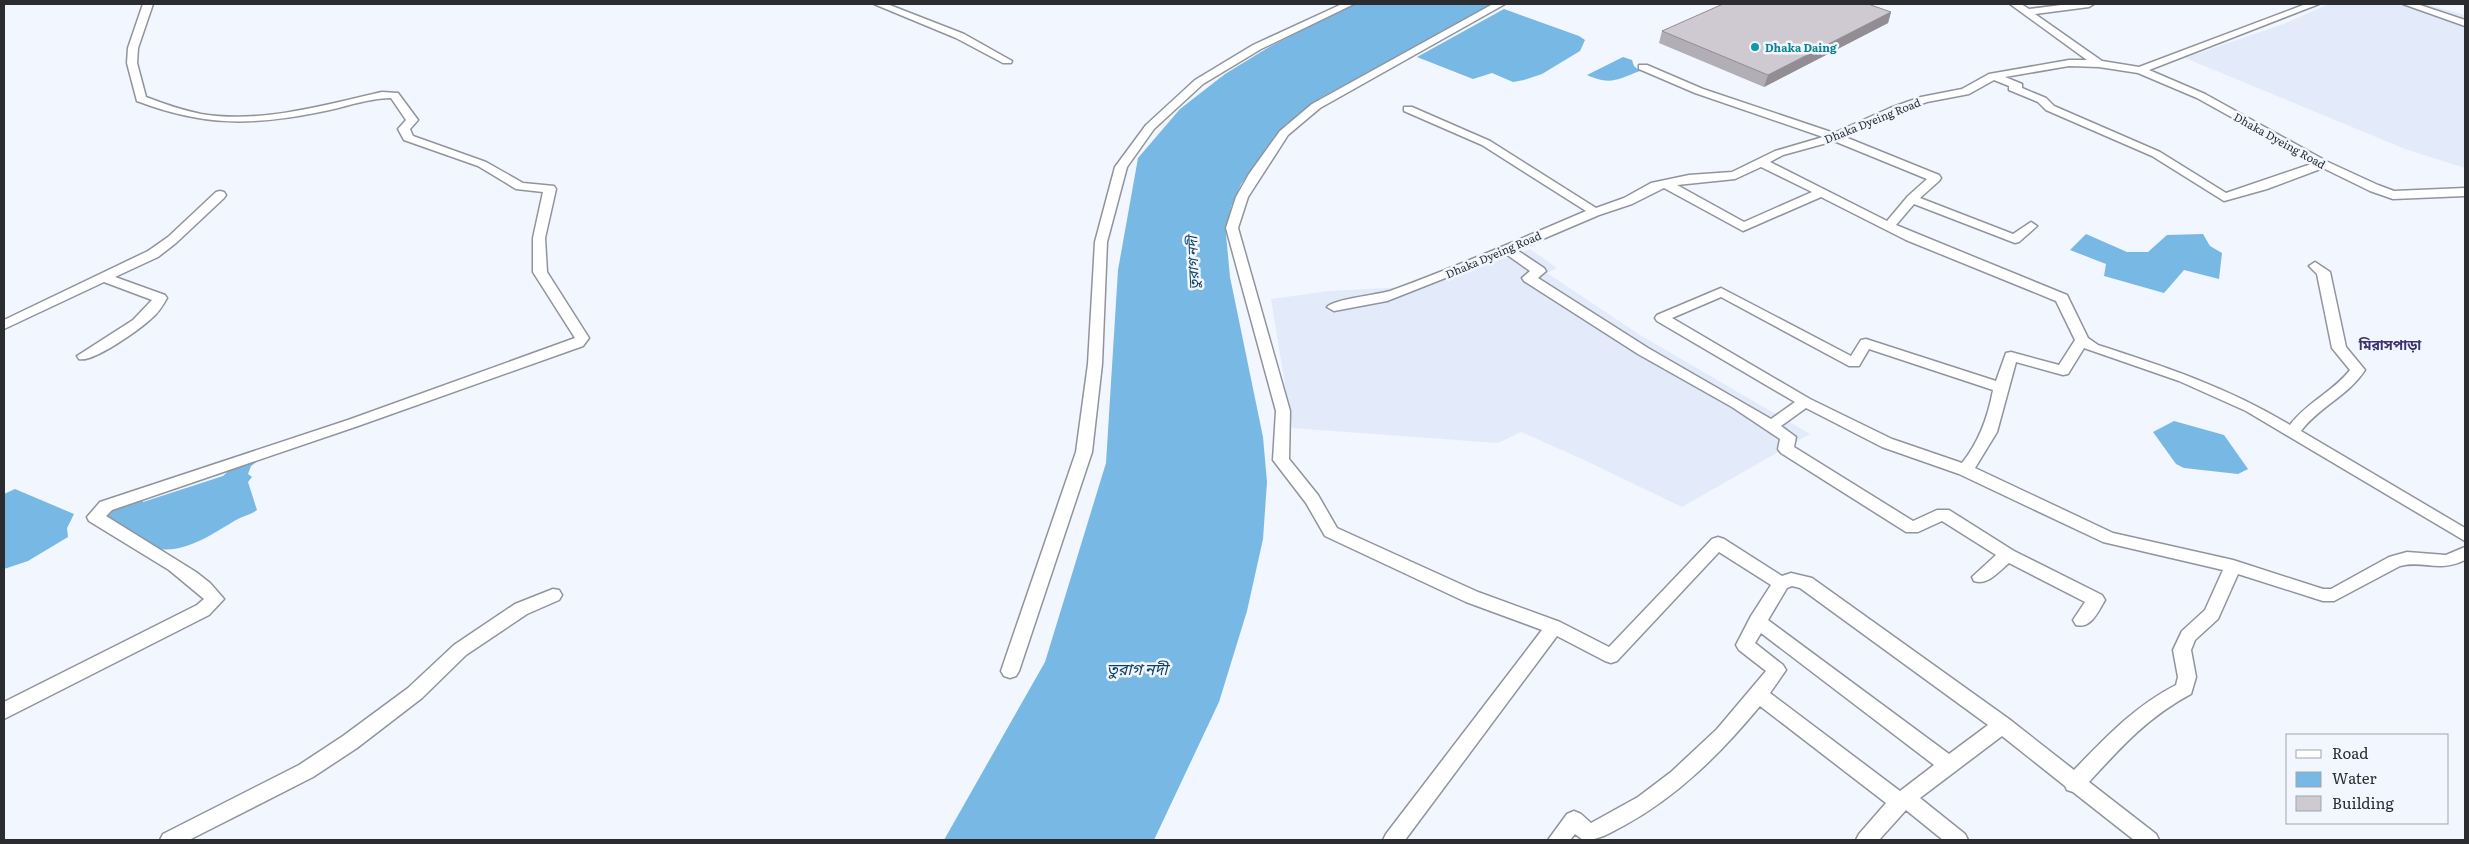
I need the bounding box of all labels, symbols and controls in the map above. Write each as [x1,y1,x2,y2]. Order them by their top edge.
place label: Dhaka Daing [1765,39,1837,55]
marker: Dhaka Daing [1749,41,1761,53]
street label: Dhaka Dyeing Road [1821,93,1923,147]
street label: Dhaka Dyeing Road [2231,108,2329,172]
street label: Dhaka Dyeing Road [1443,227,1544,281]
water label: তুরাগ নদী [1181,233,1203,290]
district label: মিরাসপাড়া [2358,334,2422,354]
water label: তুরাগ নদী [1106,656,1170,680]
legend [2286,734,2449,824]
text: Road [2332,741,2368,764]
text: Water [2332,766,2377,789]
text: Building [2332,791,2394,814]

